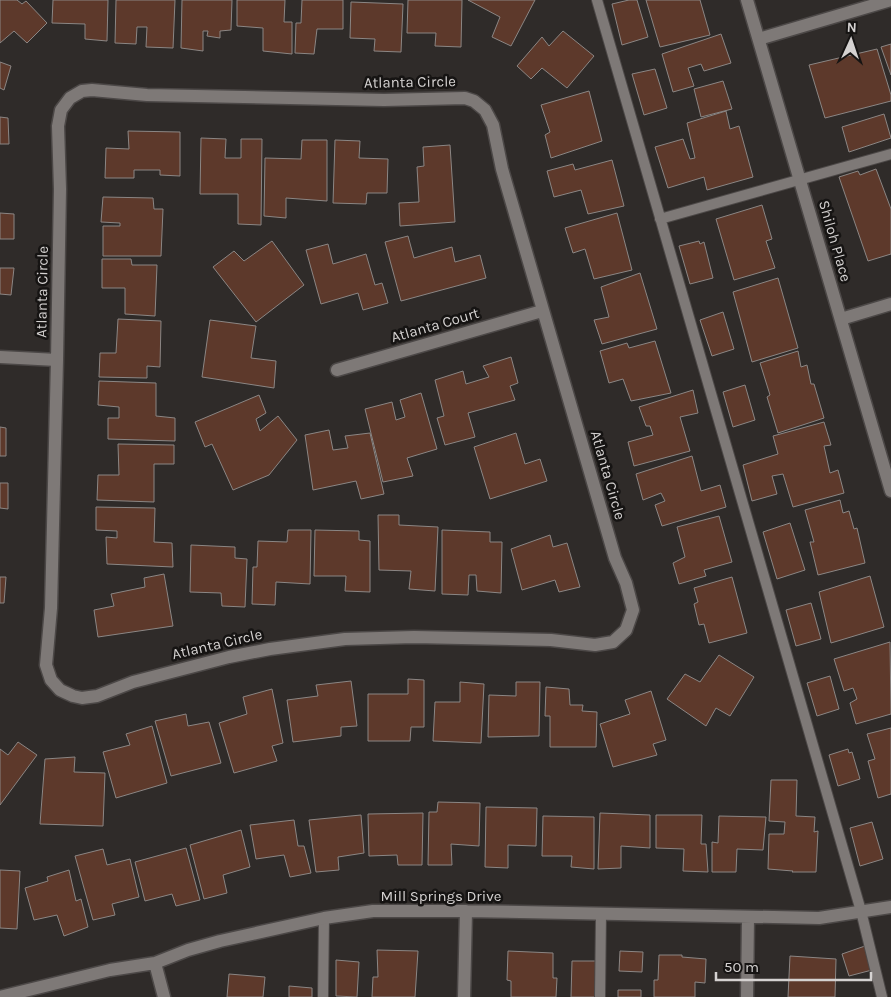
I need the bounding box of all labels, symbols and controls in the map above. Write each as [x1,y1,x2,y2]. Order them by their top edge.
north arrow [826,15,876,65]
text: N [846,19,857,36]
street label: Atlanta Circle [364,72,456,92]
street label: Shiloh Place [815,198,855,284]
street label: Atlanta Circle [32,246,52,338]
street label: Atlanta Court [389,304,481,346]
street label: Atlanta Circle [587,428,629,522]
street label: Atlanta Circle [170,625,264,663]
street label: Mill Springs Drive [381,887,501,905]
scale bar [716,950,871,982]
text: 50 m [724,958,759,976]

